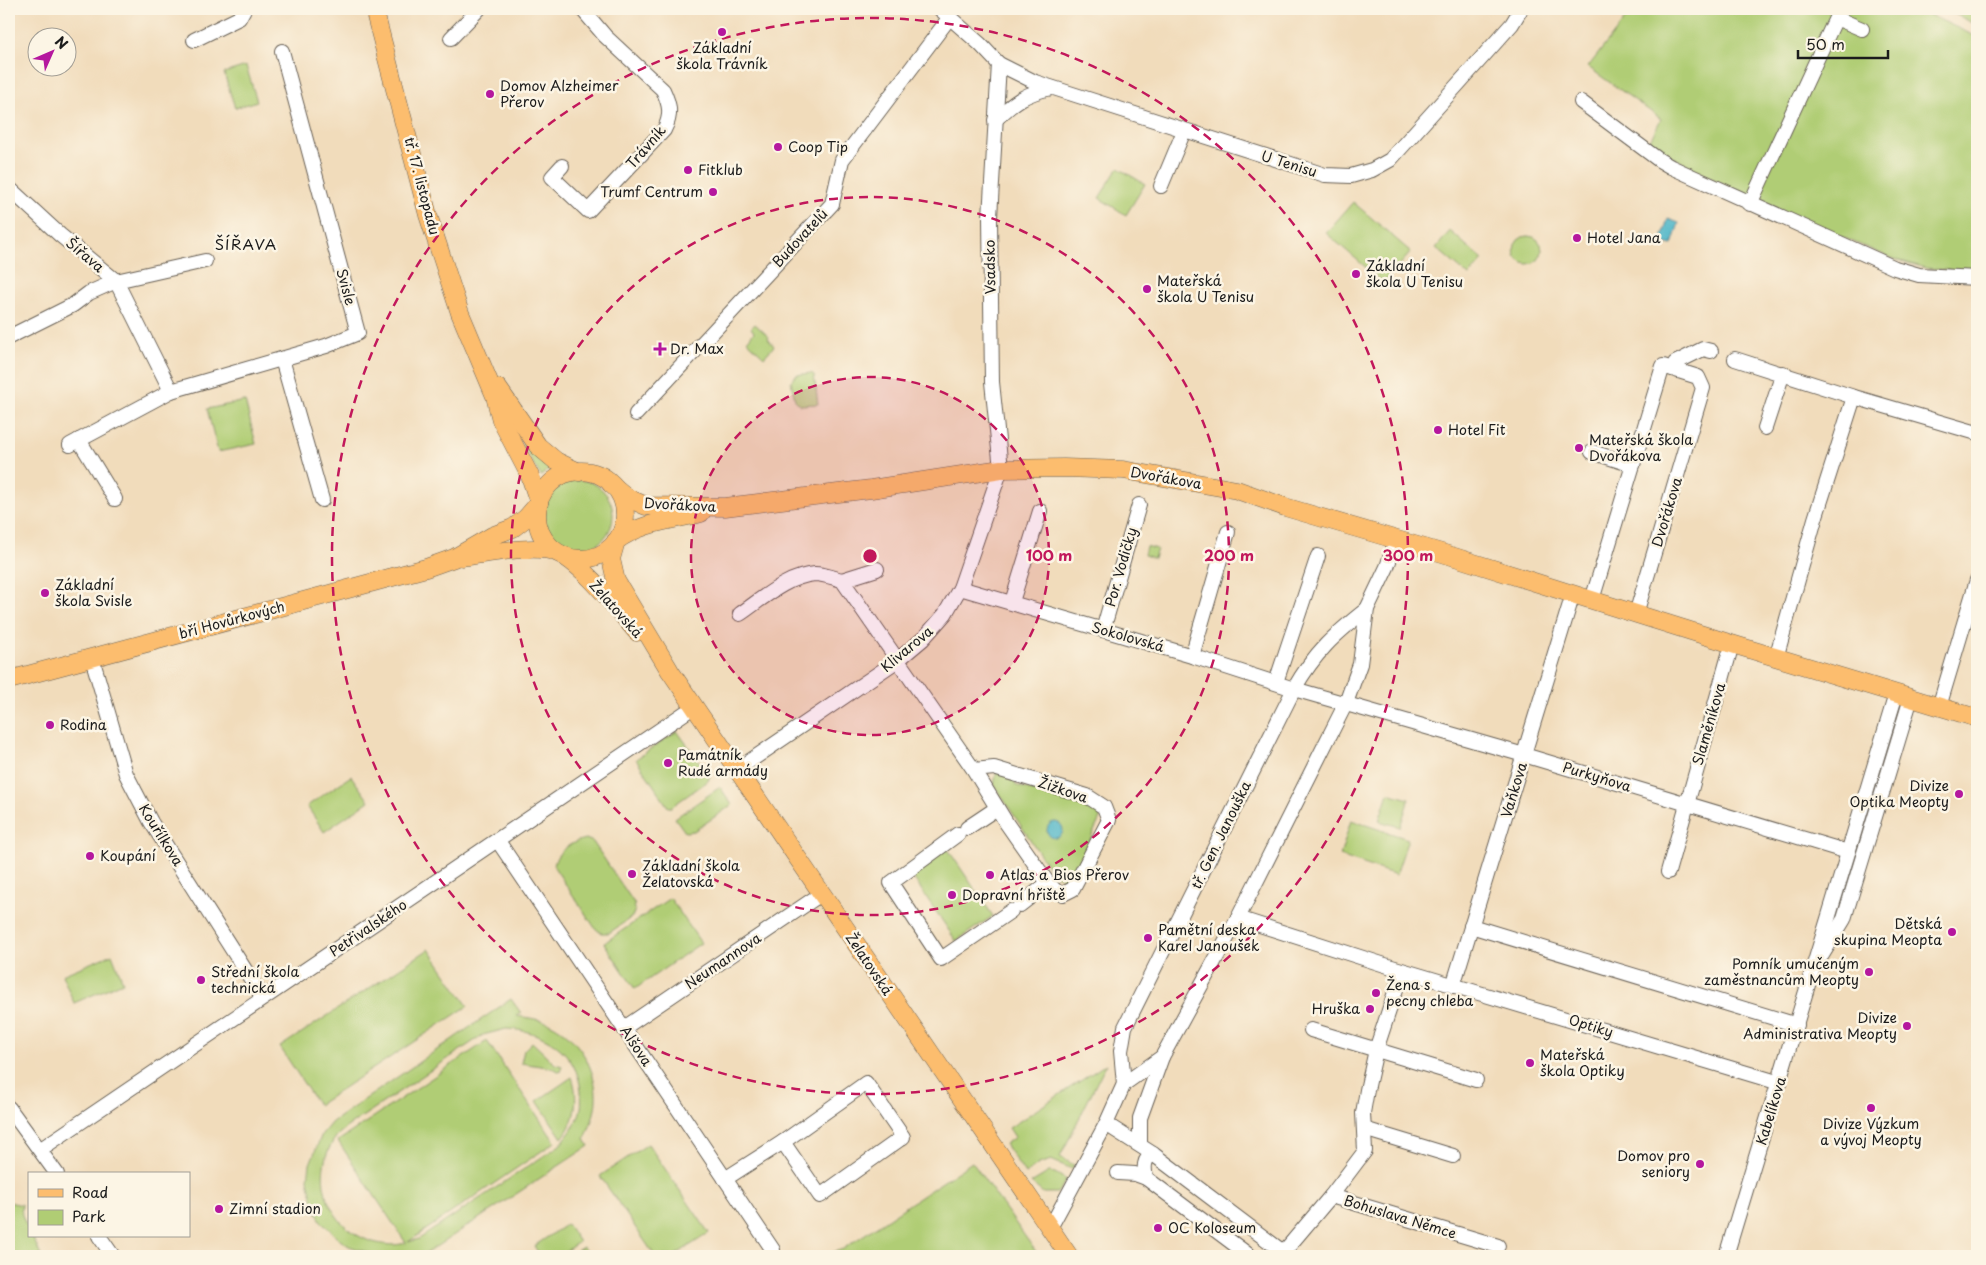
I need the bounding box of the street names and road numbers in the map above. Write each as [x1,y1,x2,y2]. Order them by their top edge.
street label: Trávník [621,120,671,173]
street label: tř. 17. listopadu [399,134,446,237]
street label: U Tenisu [1259,145,1320,182]
street label: Budovatelů [767,204,832,272]
street label: Šířava [62,232,109,277]
street label: Vsadsko [979,239,1000,294]
street label: Svisle [331,266,362,308]
street label: Dvořákova [1129,461,1204,494]
street label: Dvořákova [1646,474,1687,549]
street label: Dvořákova [644,492,717,517]
street label: Por. Vodičky [1099,525,1142,609]
street label: Želatovská [585,575,648,642]
street label: bří Hovůrkových [177,595,287,644]
street label: Sokolovská [1089,616,1167,657]
street label: Klivarova [876,620,938,677]
street label: Slaměníkova [1687,680,1730,768]
street label: Purkyňova [1560,756,1634,797]
street label: Vaňkova [1495,759,1532,820]
street label: Žižkova [1035,771,1091,808]
street label: tř. Gen. Janouška [1185,777,1256,892]
street label: Kouřílkova [134,799,189,870]
street label: Petřivalského [325,894,411,961]
street label: Neumannova [680,927,765,994]
street label: Želatovská [841,928,898,999]
street label: Optiky [1566,1009,1616,1042]
street label: Alšova [615,1021,658,1070]
street label: Kabelíkova [1750,1074,1791,1148]
street label: Bohuslava Němce [1341,1189,1459,1244]

